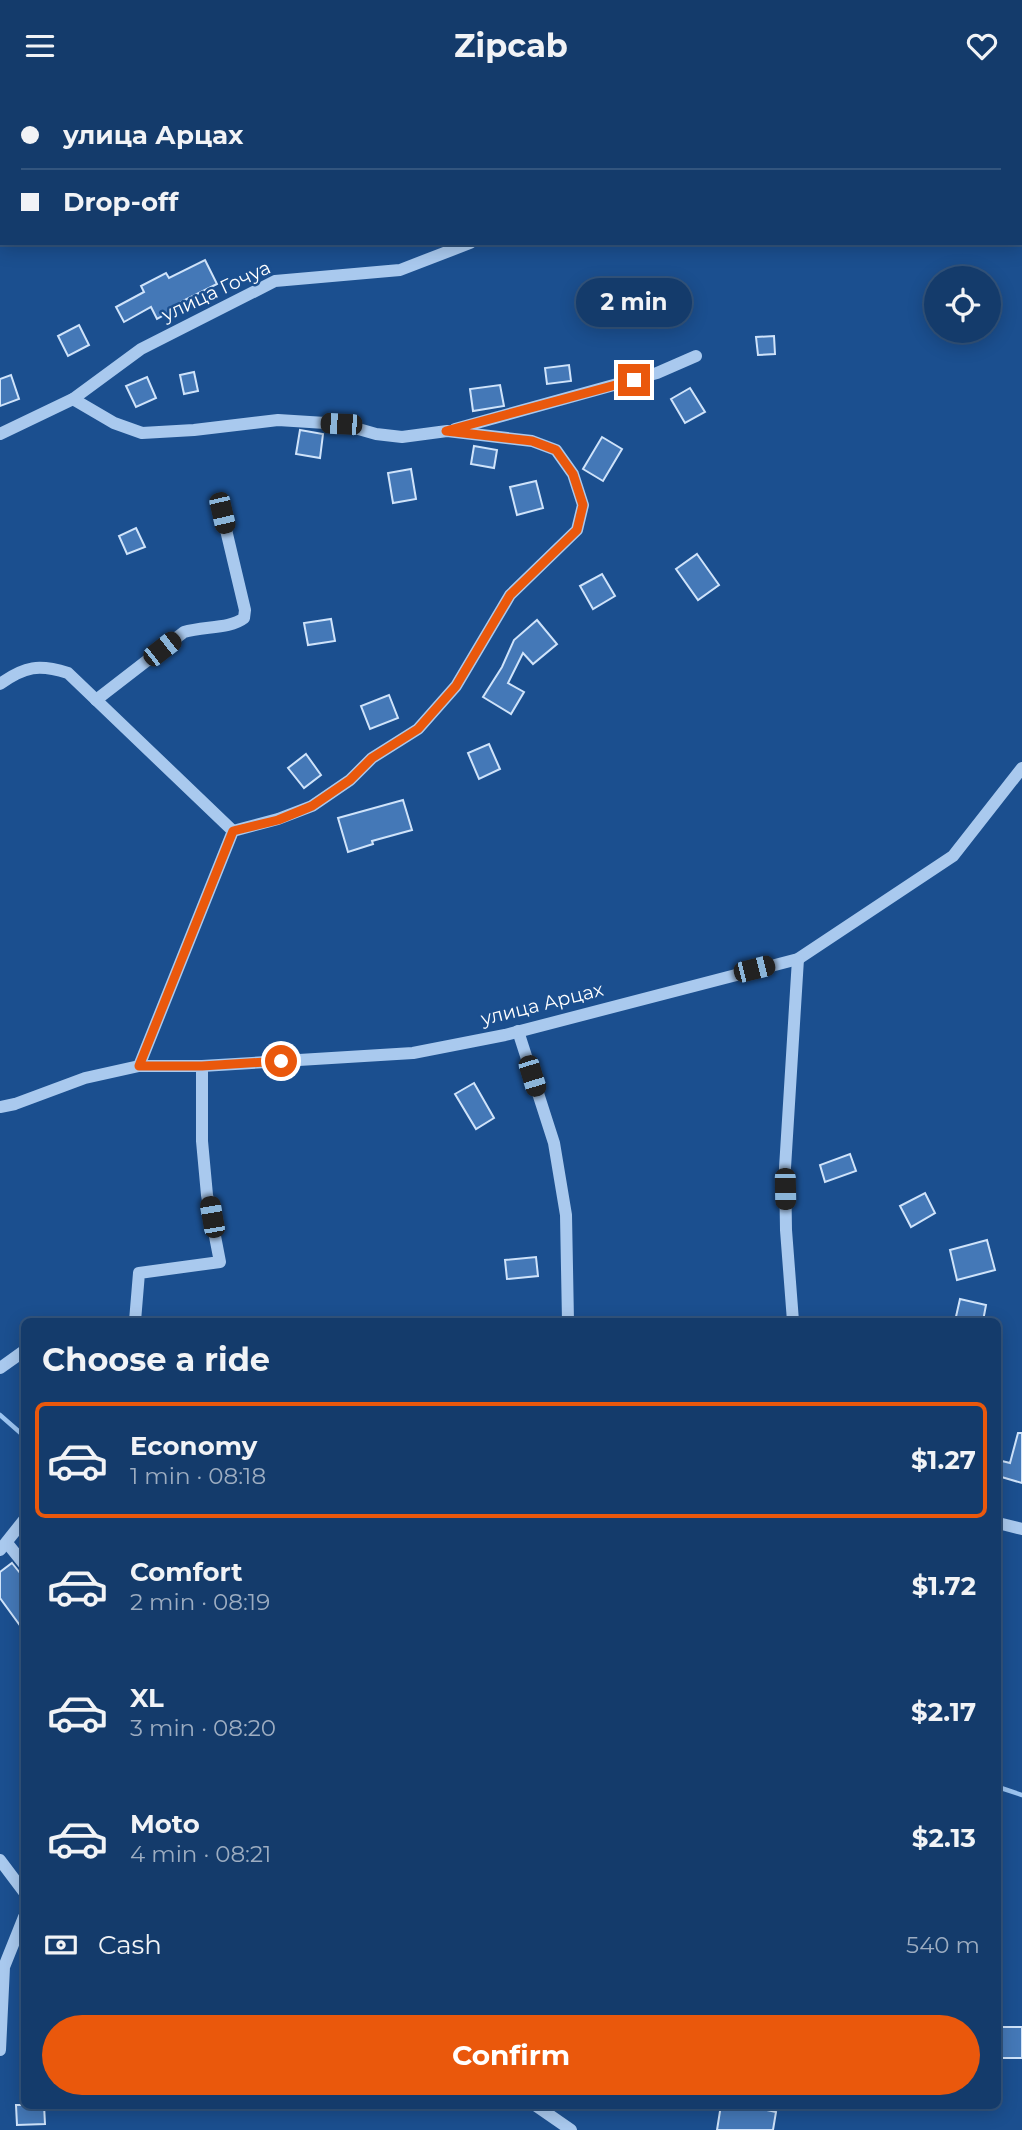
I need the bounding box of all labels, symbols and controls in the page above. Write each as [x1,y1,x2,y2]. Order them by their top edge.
text: Zipcab [454,26,568,65]
icon: menu [21,27,59,65]
icon: heart [963,27,1001,65]
text: улица Арцах [63,119,243,151]
text: Drop-off [63,186,178,218]
street label: улица Гочуа [157,256,274,327]
map controls [924,266,1001,343]
button: locate [924,266,1001,343]
callout: 2 min [576,279,692,327]
text: 2 min [600,288,668,316]
route end [618,364,650,396]
car [320,412,363,436]
car [208,490,237,536]
car [139,628,186,670]
car [732,954,777,984]
street label: улица Арцах [477,978,606,1031]
route start [265,1045,297,1077]
car [516,1053,549,1099]
car [775,1168,796,1210]
car [199,1194,226,1240]
text: Choose a ride [42,1340,270,1379]
icon: car [46,1429,109,1492]
text: Economy [130,1430,257,1462]
text: $1.27 [911,1444,976,1476]
text: 1 min · 08:18 [130,1462,266,1490]
icon: car [46,1555,109,1618]
text: Comfort [130,1556,242,1588]
text: $1.72 [912,1570,976,1602]
text: 2 min · 08:19 [130,1588,270,1616]
icon: car [46,1681,109,1744]
text: XL [130,1682,164,1714]
text: $2.17 [911,1696,976,1728]
text: 3 min · 08:20 [130,1714,276,1742]
icon: car [46,1807,109,1870]
text: Moto [130,1808,200,1840]
text: $2.13 [912,1822,976,1854]
text: 4 min · 08:21 [130,1840,271,1868]
icon: cash [42,1926,80,1964]
text: Cash [98,1929,162,1961]
text: 540 m [906,1931,980,1959]
button: Confirm [42,2015,980,2095]

